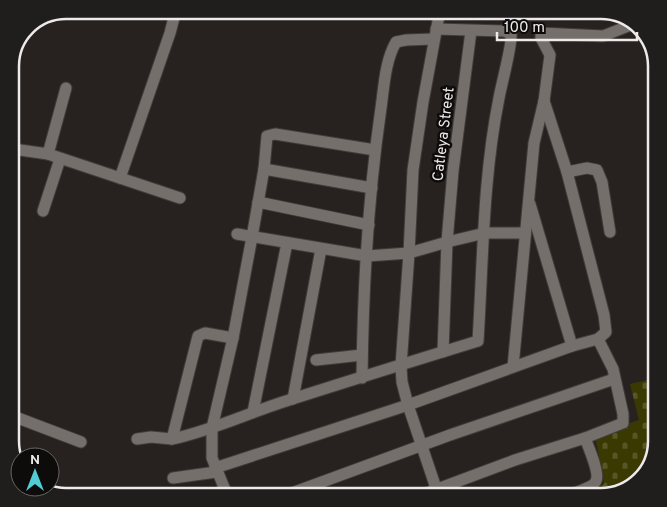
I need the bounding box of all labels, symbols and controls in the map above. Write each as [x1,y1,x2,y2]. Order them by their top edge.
scale bar [497,10,637,42]
text: 100 m [504,19,545,38]
street label: Catleya Street [429,86,460,182]
north arrow [10,447,60,497]
text: N [30,452,40,469]

